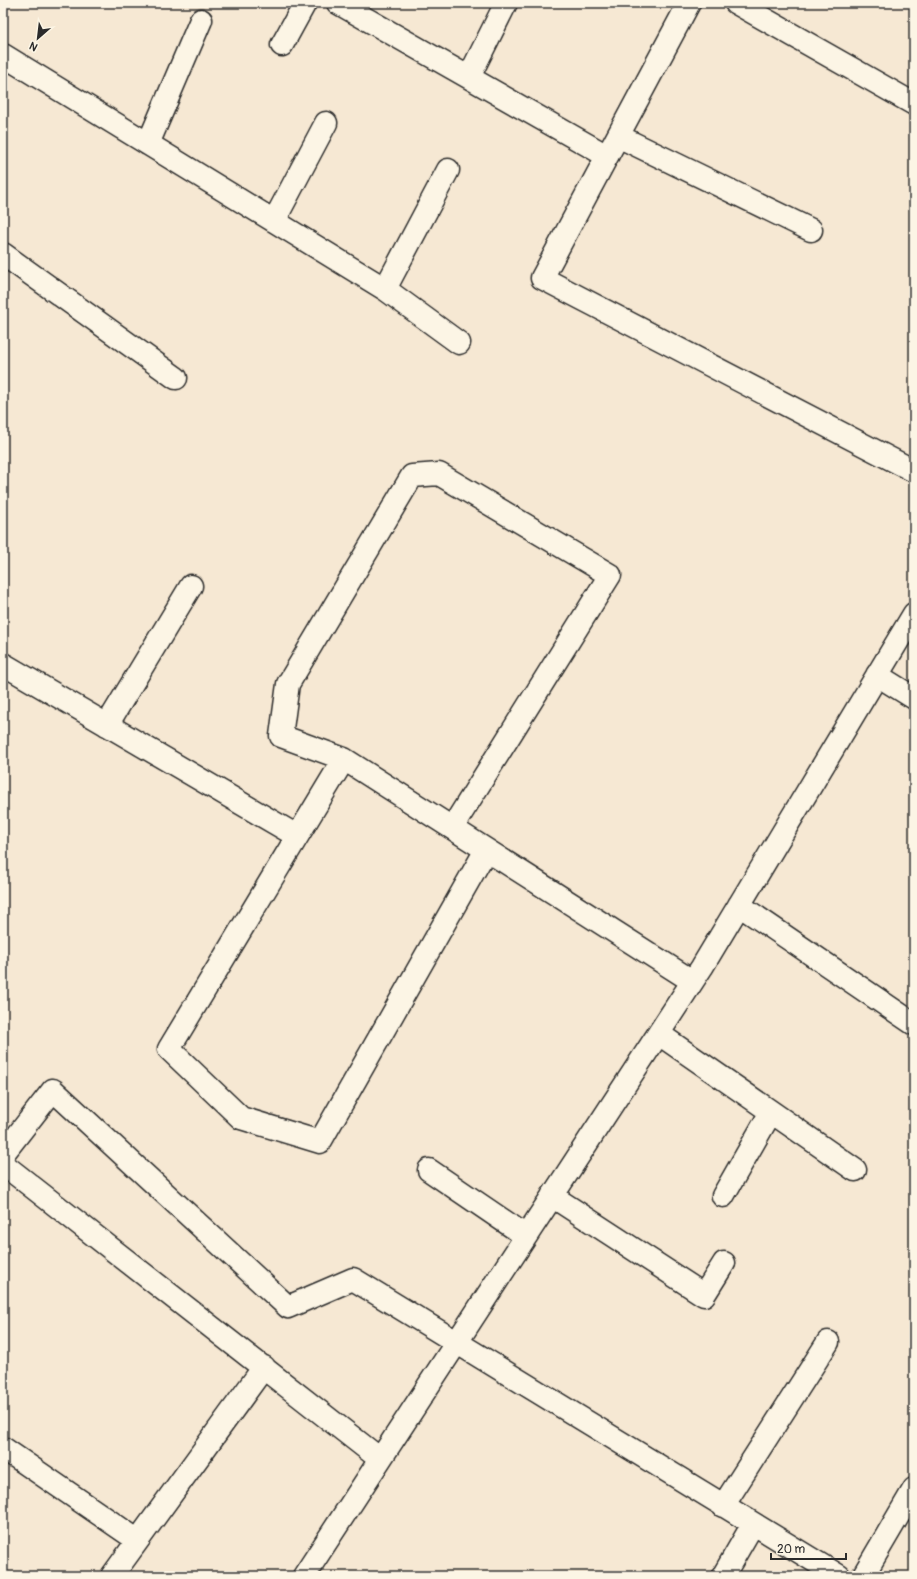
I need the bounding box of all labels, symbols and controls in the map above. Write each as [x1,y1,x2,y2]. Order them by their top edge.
north arrow [18,18,58,58]
text: N [27,39,40,54]
scale bar [771,1535,846,1561]
text: 20 m [777,1542,806,1557]

